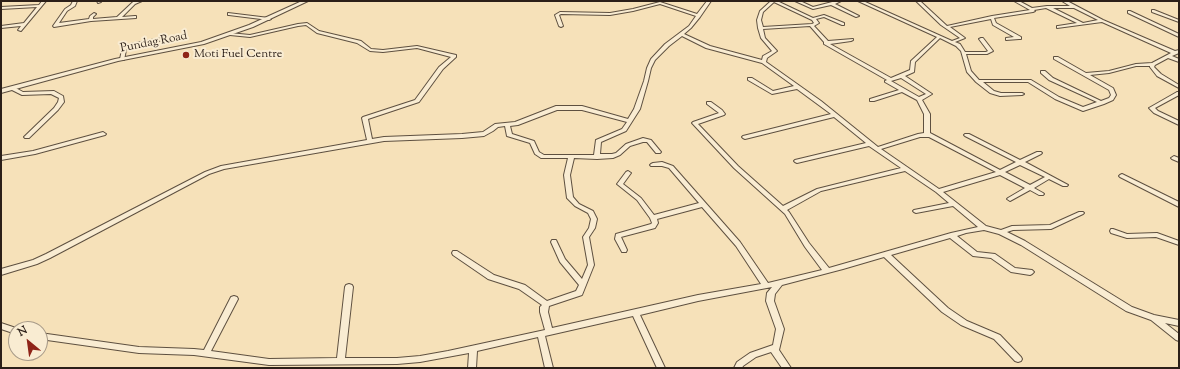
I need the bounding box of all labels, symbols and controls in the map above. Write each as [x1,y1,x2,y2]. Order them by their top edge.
street label: Pundag Road [119,29,189,57]
place label: Moti Fuel Centre [194,48,282,62]
marker: Moti Fuel Centre [181,50,191,60]
north arrow [8,321,48,361]
text: N [15,322,30,341]

